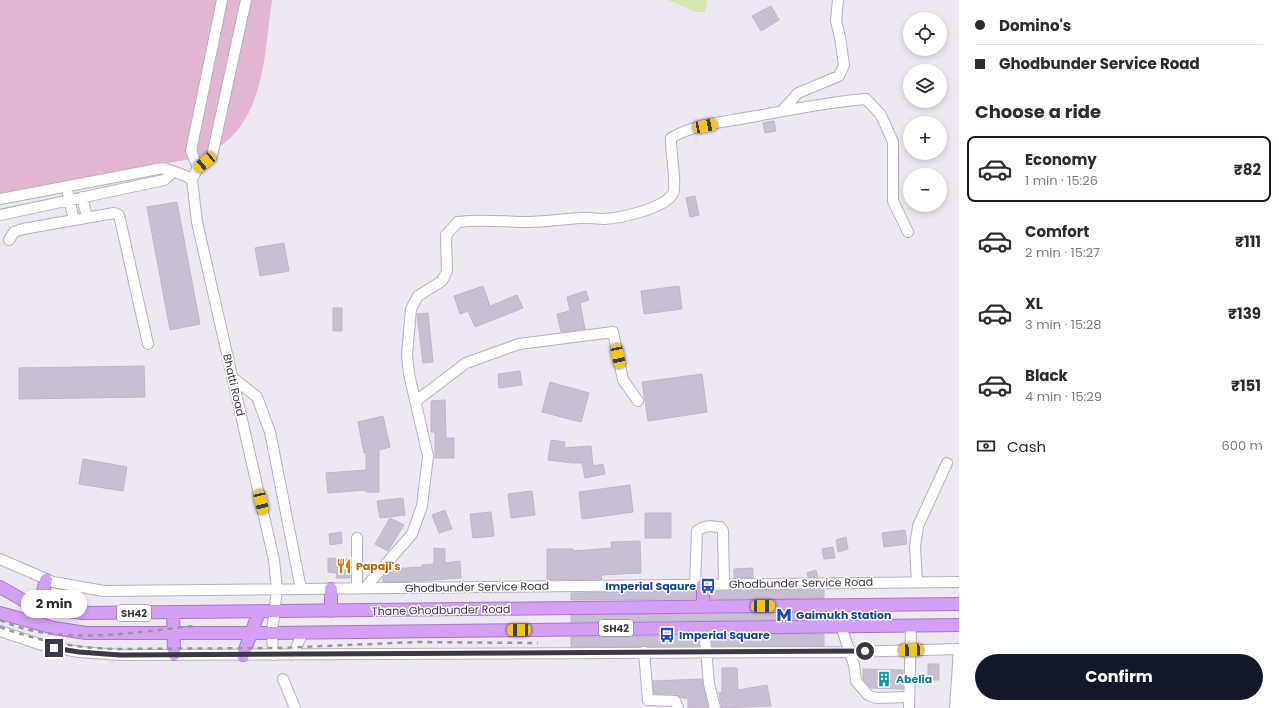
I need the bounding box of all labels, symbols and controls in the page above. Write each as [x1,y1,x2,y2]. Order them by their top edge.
map controls [903,12,947,212]
button: locate [903,12,947,56]
text: Domino's [999,15,1071,36]
text: Ghodbunder Service Road [999,53,1200,74]
button: layers [903,64,947,108]
text: Choose a ride [975,99,1101,124]
button: + [903,116,947,160]
car [692,118,718,134]
text: Economy [1025,149,1097,170]
car [192,150,218,174]
icon: car [977,151,1013,187]
text: ₹82 [1234,159,1261,180]
button: − [903,168,947,212]
text: 1 min · 15:26 [1025,171,1098,190]
text: Comfort [1025,221,1089,242]
icon: car [977,223,1013,259]
text: ₹111 [1235,231,1261,252]
text: 2 min · 15:27 [1025,243,1100,262]
text: XL [1025,293,1043,314]
icon: car [977,295,1013,331]
text: ₹139 [1228,303,1261,324]
text: 3 min · 15:28 [1025,315,1102,334]
car [610,343,626,369]
street label: Bhatti Road [219,352,249,418]
text: Black [1025,365,1068,386]
icon: car [977,367,1013,403]
text: ₹151 [1231,375,1261,396]
text: 4 min · 15:29 [1025,387,1102,406]
icon: cash [975,435,997,457]
text: Cash [1007,436,1046,457]
text: 600 m [1222,436,1263,455]
car [252,489,270,515]
restaurant icon: Papaji's [335,557,353,575]
place label: Papaji's [356,558,400,574]
street label: Ghodbunder Service Road [729,574,873,592]
bus stop icon: Imperial Sqaure [699,577,717,595]
street label: Ghodbunder Service Road [405,578,549,596]
place label: Imperial Sqaure [605,578,696,594]
callout: 2 min [21,590,87,618]
text: 2 min [36,594,72,613]
car [751,600,775,612]
street label: Thane Ghodbunder Road [372,601,510,619]
road number: SH42 [117,605,151,621]
metro station icon: Gaimukh Station [775,606,793,624]
place label: Gaimukh Station [796,607,892,623]
road number: SH42 [599,620,633,636]
car [507,624,531,636]
bus stop icon: Imperial Square [658,626,676,644]
place label: Imperial Square [679,627,770,643]
route end [45,639,63,657]
route start [856,642,874,660]
car [899,644,923,656]
button: Confirm [975,654,1263,700]
building icon: Abelia [875,670,893,688]
place label: Abelia [896,671,932,687]

